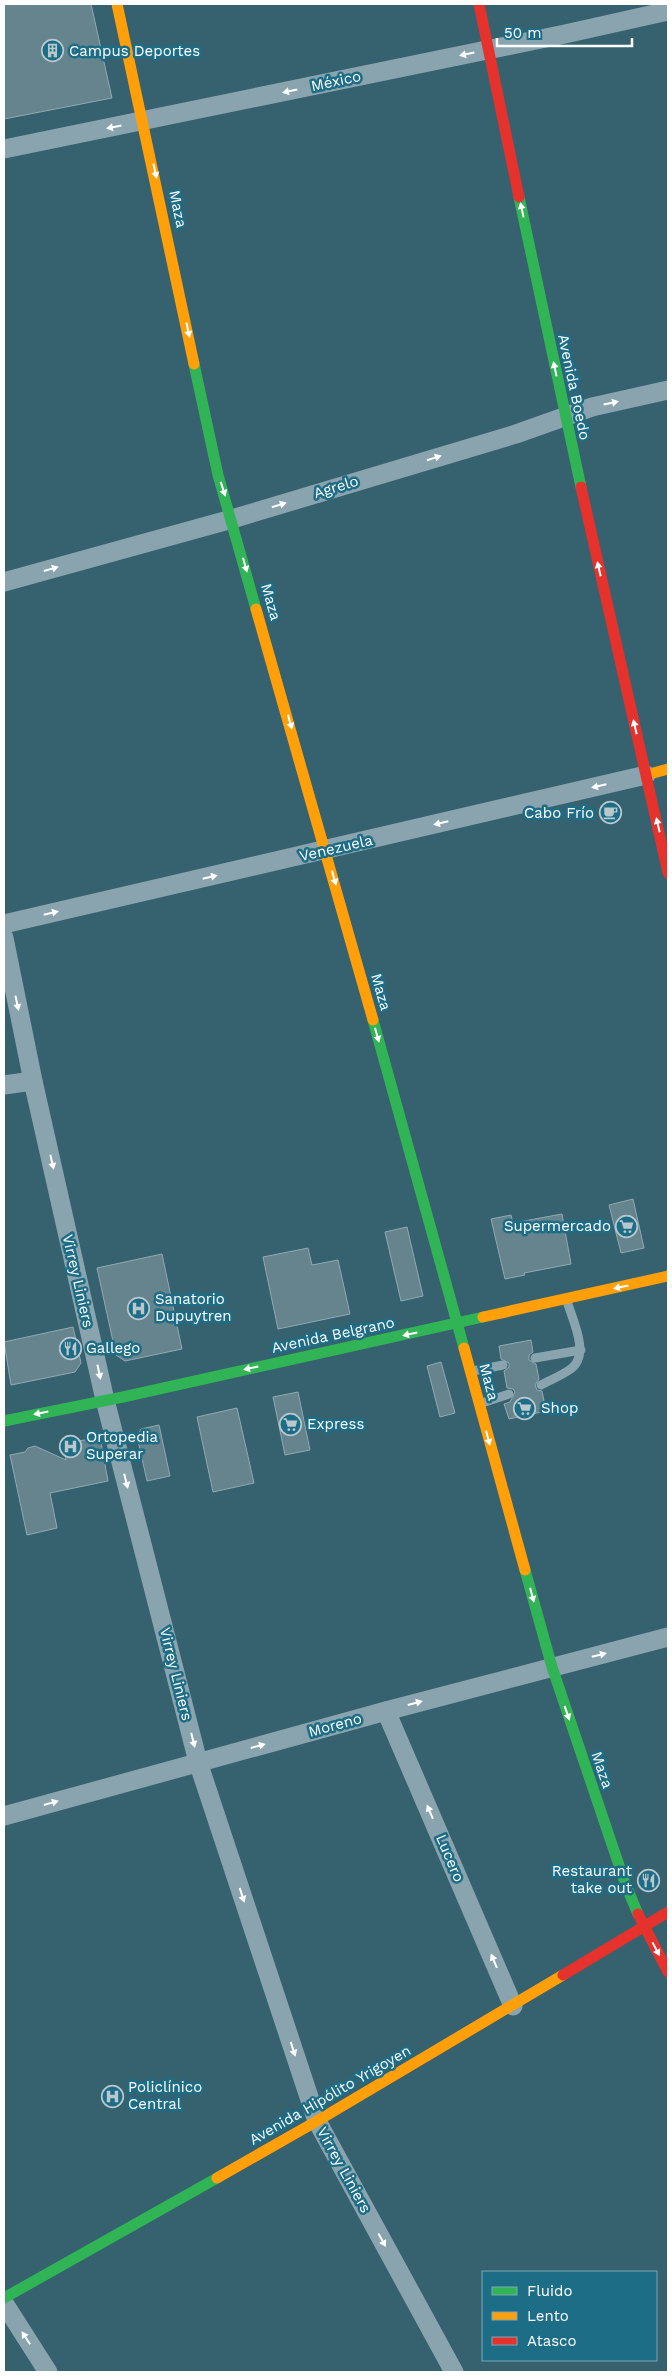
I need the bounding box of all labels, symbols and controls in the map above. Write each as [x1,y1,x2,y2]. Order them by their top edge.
scale bar [497,15,632,47]
text: 50 m [504,24,541,42]
building icon: Campus Deportes [41,39,65,63]
place label: Campus Deportes [69,42,200,60]
one-way arrow [458,51,474,59]
street label: México [309,67,363,95]
one-way arrow [283,87,298,95]
one-way arrow [106,123,122,131]
one-way arrow [151,163,159,179]
street label: Maza [165,189,191,230]
one-way arrow [517,201,525,217]
one-way arrow [184,322,192,338]
street label: Avenida Boedo [554,332,594,442]
one-way arrow [550,360,558,376]
one-way arrow [604,399,619,407]
one-way arrow [427,453,442,461]
street label: Agrelo [311,472,361,502]
one-way arrow [219,481,227,496]
one-way arrow [271,500,286,508]
one-way arrow [242,558,250,573]
one-way arrow [595,561,603,576]
one-way arrow [43,565,58,573]
street label: Maza [257,581,285,623]
one-way arrow [286,714,294,729]
one-way arrow [631,720,639,735]
one-way arrow [591,782,606,790]
cafe icon: Cabo Frío [598,801,622,825]
place label: Cabo Frío [524,804,594,822]
one-way arrow [654,818,662,833]
one-way arrow [433,819,448,827]
street label: Venezuela [298,831,375,865]
one-way arrow [330,871,338,886]
one-way arrow [202,873,217,881]
one-way arrow [44,909,59,917]
street label: Maza [367,971,395,1013]
one-way arrow [13,996,21,1011]
one-way arrow [374,1027,382,1042]
one-way arrow [48,1154,56,1170]
supermarket icon: Supermercado [615,1214,639,1238]
place label: Supermercado [504,1217,611,1235]
street label: Virrey Liniers [59,1233,97,1329]
one-way arrow [613,1283,628,1291]
place label: Sanatorio Dupuytren [155,1290,232,1325]
hospital icon: Sanatorio Dupuytren [127,1296,151,1320]
street label: Avenida Belgrano [270,1313,396,1357]
one-way arrow [402,1330,417,1338]
restaurant icon: Gallego [58,1336,82,1360]
place label: Gallego [86,1339,140,1357]
street label: Maza [475,1361,503,1403]
one-way arrow [95,1364,103,1379]
one-way arrow [243,1365,259,1373]
supermarket icon: Shop [513,1396,537,1420]
place label: Shop [541,1399,578,1417]
one-way arrow [33,1409,48,1417]
supermarket icon: Express [279,1412,303,1436]
place label: Express [307,1415,364,1433]
place label: Ortopedia Superar [86,1428,159,1463]
one-way arrow [485,1430,493,1445]
hospital icon: Ortopedia Superar [58,1434,82,1458]
one-way arrow [122,1474,130,1489]
one-way arrow [528,1587,536,1602]
street label: Virrey Liniers [156,1626,196,1722]
one-way arrow [591,1651,606,1659]
one-way arrow [407,1699,422,1707]
one-way arrow [564,1706,571,1721]
street label: Moreno [306,1709,364,1741]
one-way arrow [189,1733,197,1748]
one-way arrow [251,1741,266,1749]
street label: Maza [587,1749,617,1791]
one-way arrow [43,1798,58,1806]
one-way arrow [425,1805,433,1819]
street label: Lucero [432,1831,468,1885]
place label: Restaurant take out [552,1862,633,1897]
restaurant icon: Restaurant take out [636,1868,660,1892]
one-way arrow [239,1888,247,1903]
one-way arrow [652,1942,660,1956]
one-way arrow [489,1954,497,1968]
street label: Avenida Hipólito Yrigoyen [246,2041,414,2149]
one-way arrow [290,2042,298,2057]
place label: Policlínico Central [128,2078,202,2113]
hospital icon: Policlínico Central [100,2084,124,2108]
street label: Virrey Liniers [313,2124,375,2216]
one-way arrow [378,2234,387,2247]
legend [482,2271,657,2361]
text: Fluido [527,2282,572,2300]
text: Lento [527,2307,569,2325]
one-way arrow [21,2331,31,2344]
text: Atasco [527,2332,576,2350]

